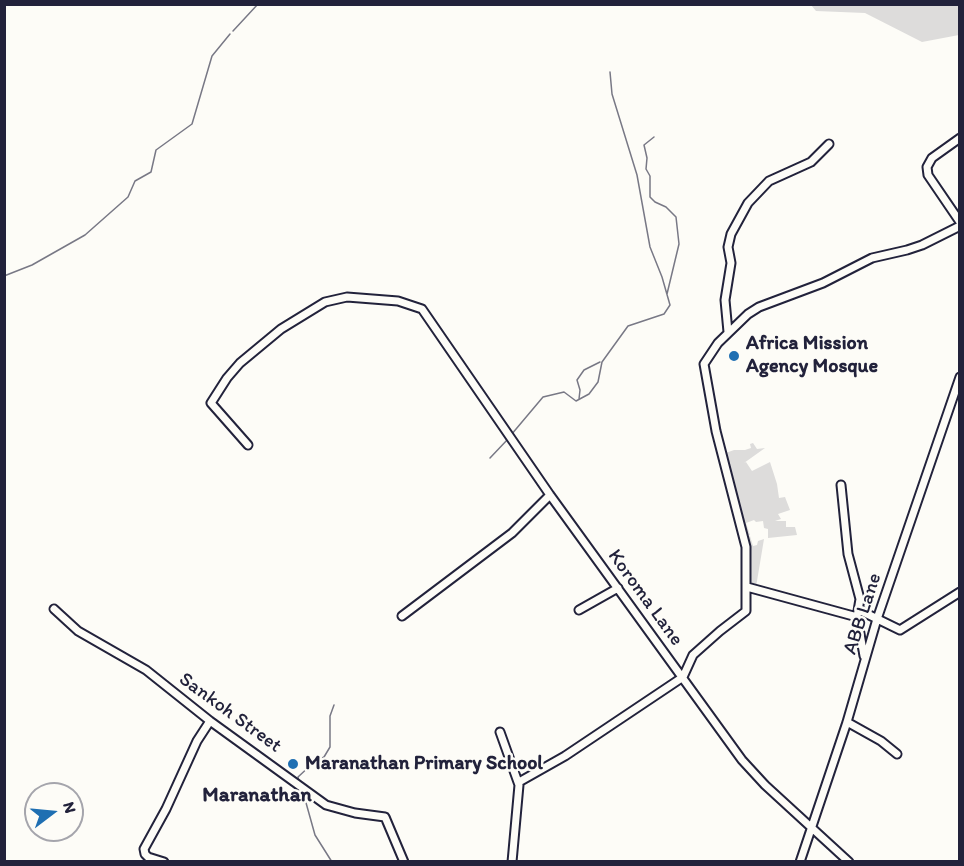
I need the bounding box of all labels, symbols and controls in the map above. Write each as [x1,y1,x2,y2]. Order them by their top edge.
place label: Africa Mission Agency Mosque [746,332,878,379]
marker: Africa Mission Agency Mosque [727,349,741,363]
street label: Koroma Lane [602,545,688,651]
street label: ABB Lane [839,570,887,658]
street label: Sankoh Street [174,668,286,758]
place label: Maranathan Primary School [305,752,543,776]
marker: Maranathan Primary School [286,757,300,771]
north arrow [24,782,84,842]
district label: Maranathan [202,783,312,809]
text: N [59,800,80,815]

